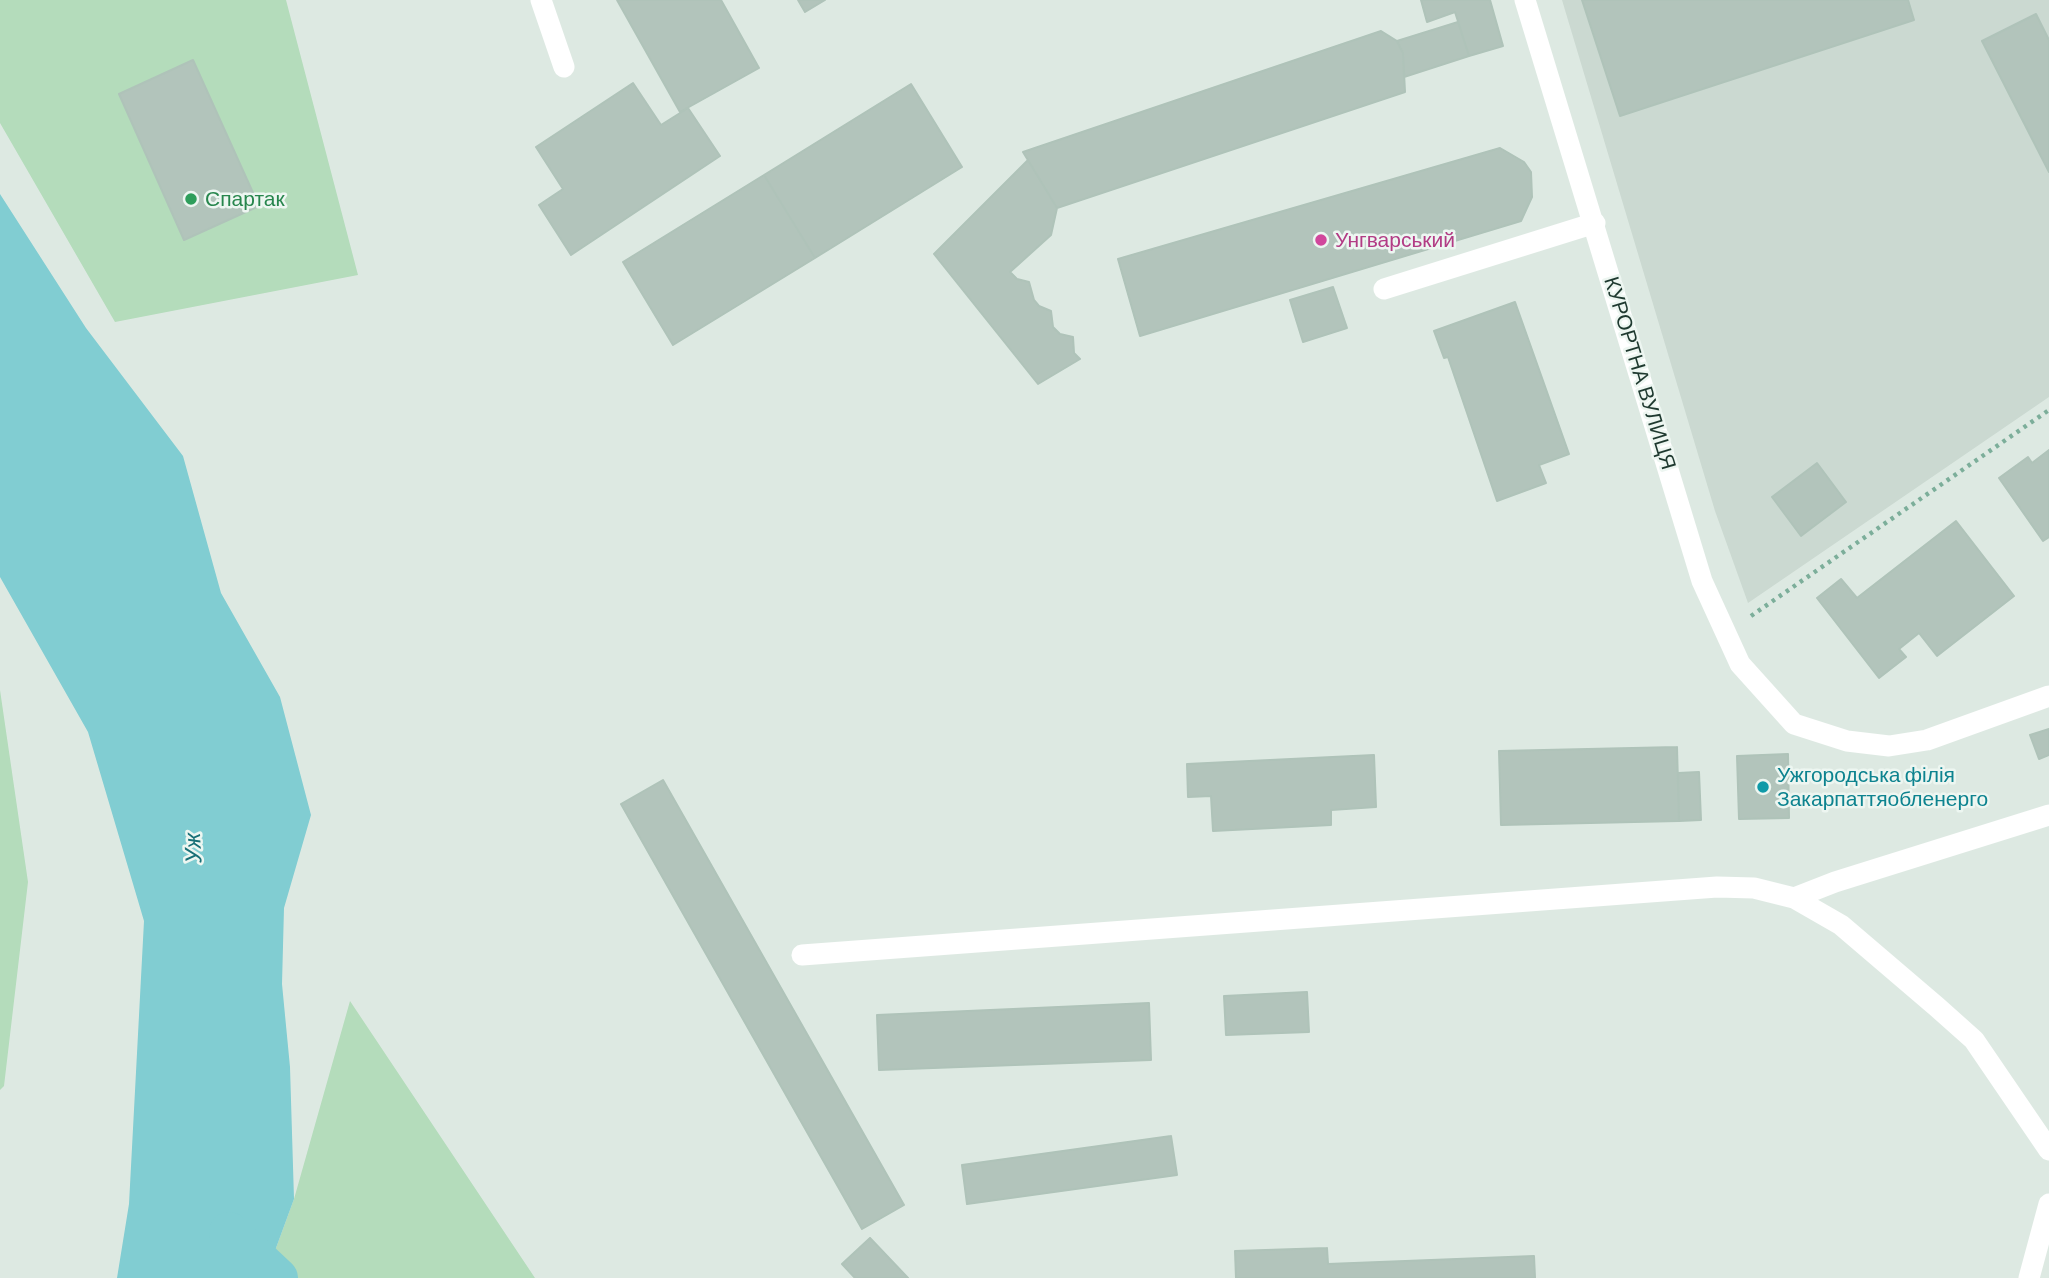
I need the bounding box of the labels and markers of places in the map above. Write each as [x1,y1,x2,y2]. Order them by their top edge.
place label: Спартак [205,186,285,212]
marker: Спартак [183,191,199,207]
place label: Унгварський [1335,227,1455,253]
marker: Унгварський [1313,232,1329,248]
place label: Ужгородська філія Закарпаттяобленерго [1777,762,1988,812]
marker: Ужгородська філія Закарпаттяобленерго [1755,779,1771,795]

